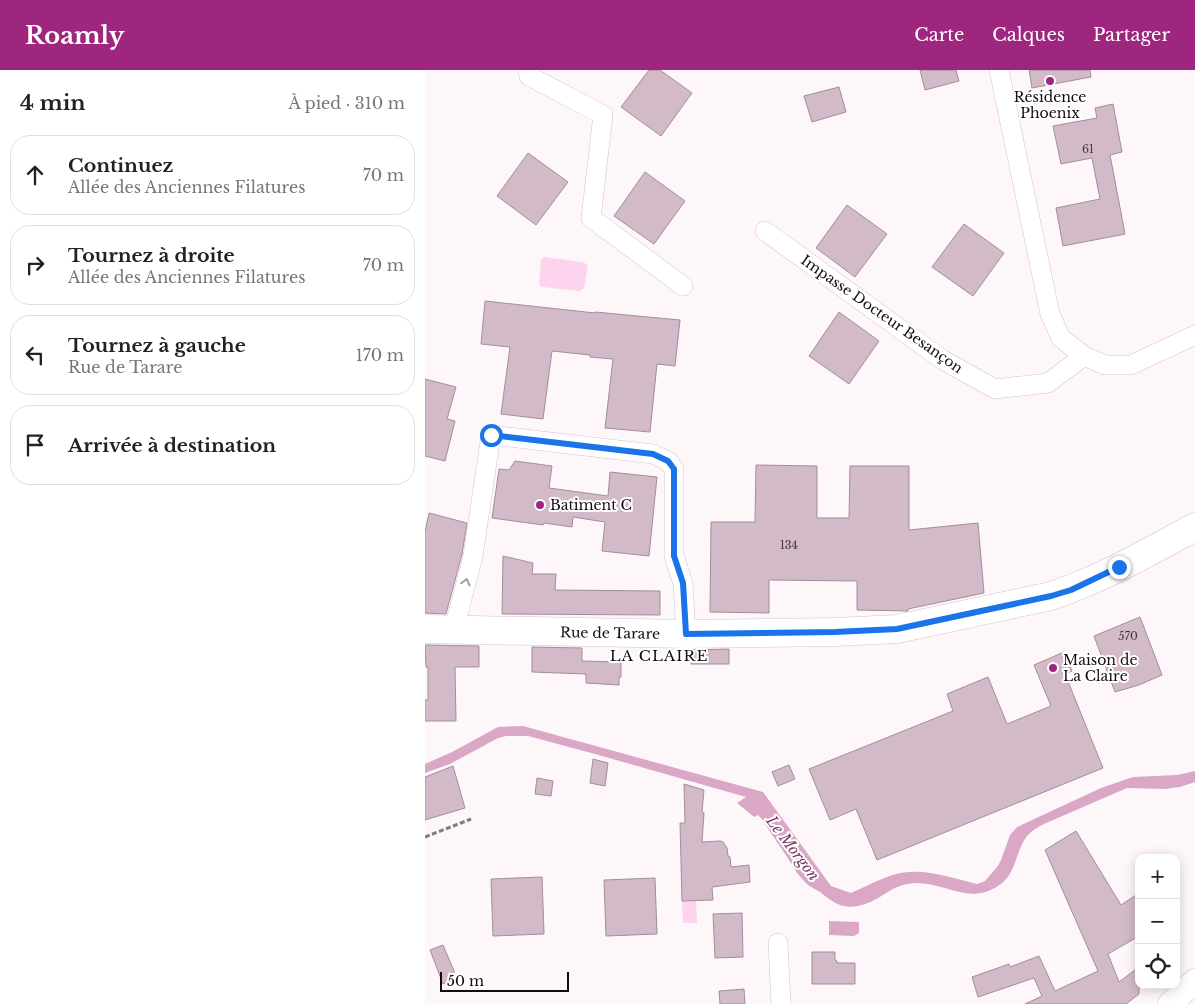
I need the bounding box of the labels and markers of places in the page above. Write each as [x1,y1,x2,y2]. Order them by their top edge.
marker: Résidence Phoenix [1044,75,1056,87]
place label: Résidence Phoenix [1014,88,1086,122]
place label: Batiment C [550,496,632,514]
marker: Batiment C [534,499,546,511]
place label: Maison de La Claire [1063,651,1137,685]
marker: Maison de La Claire [1047,662,1059,674]

